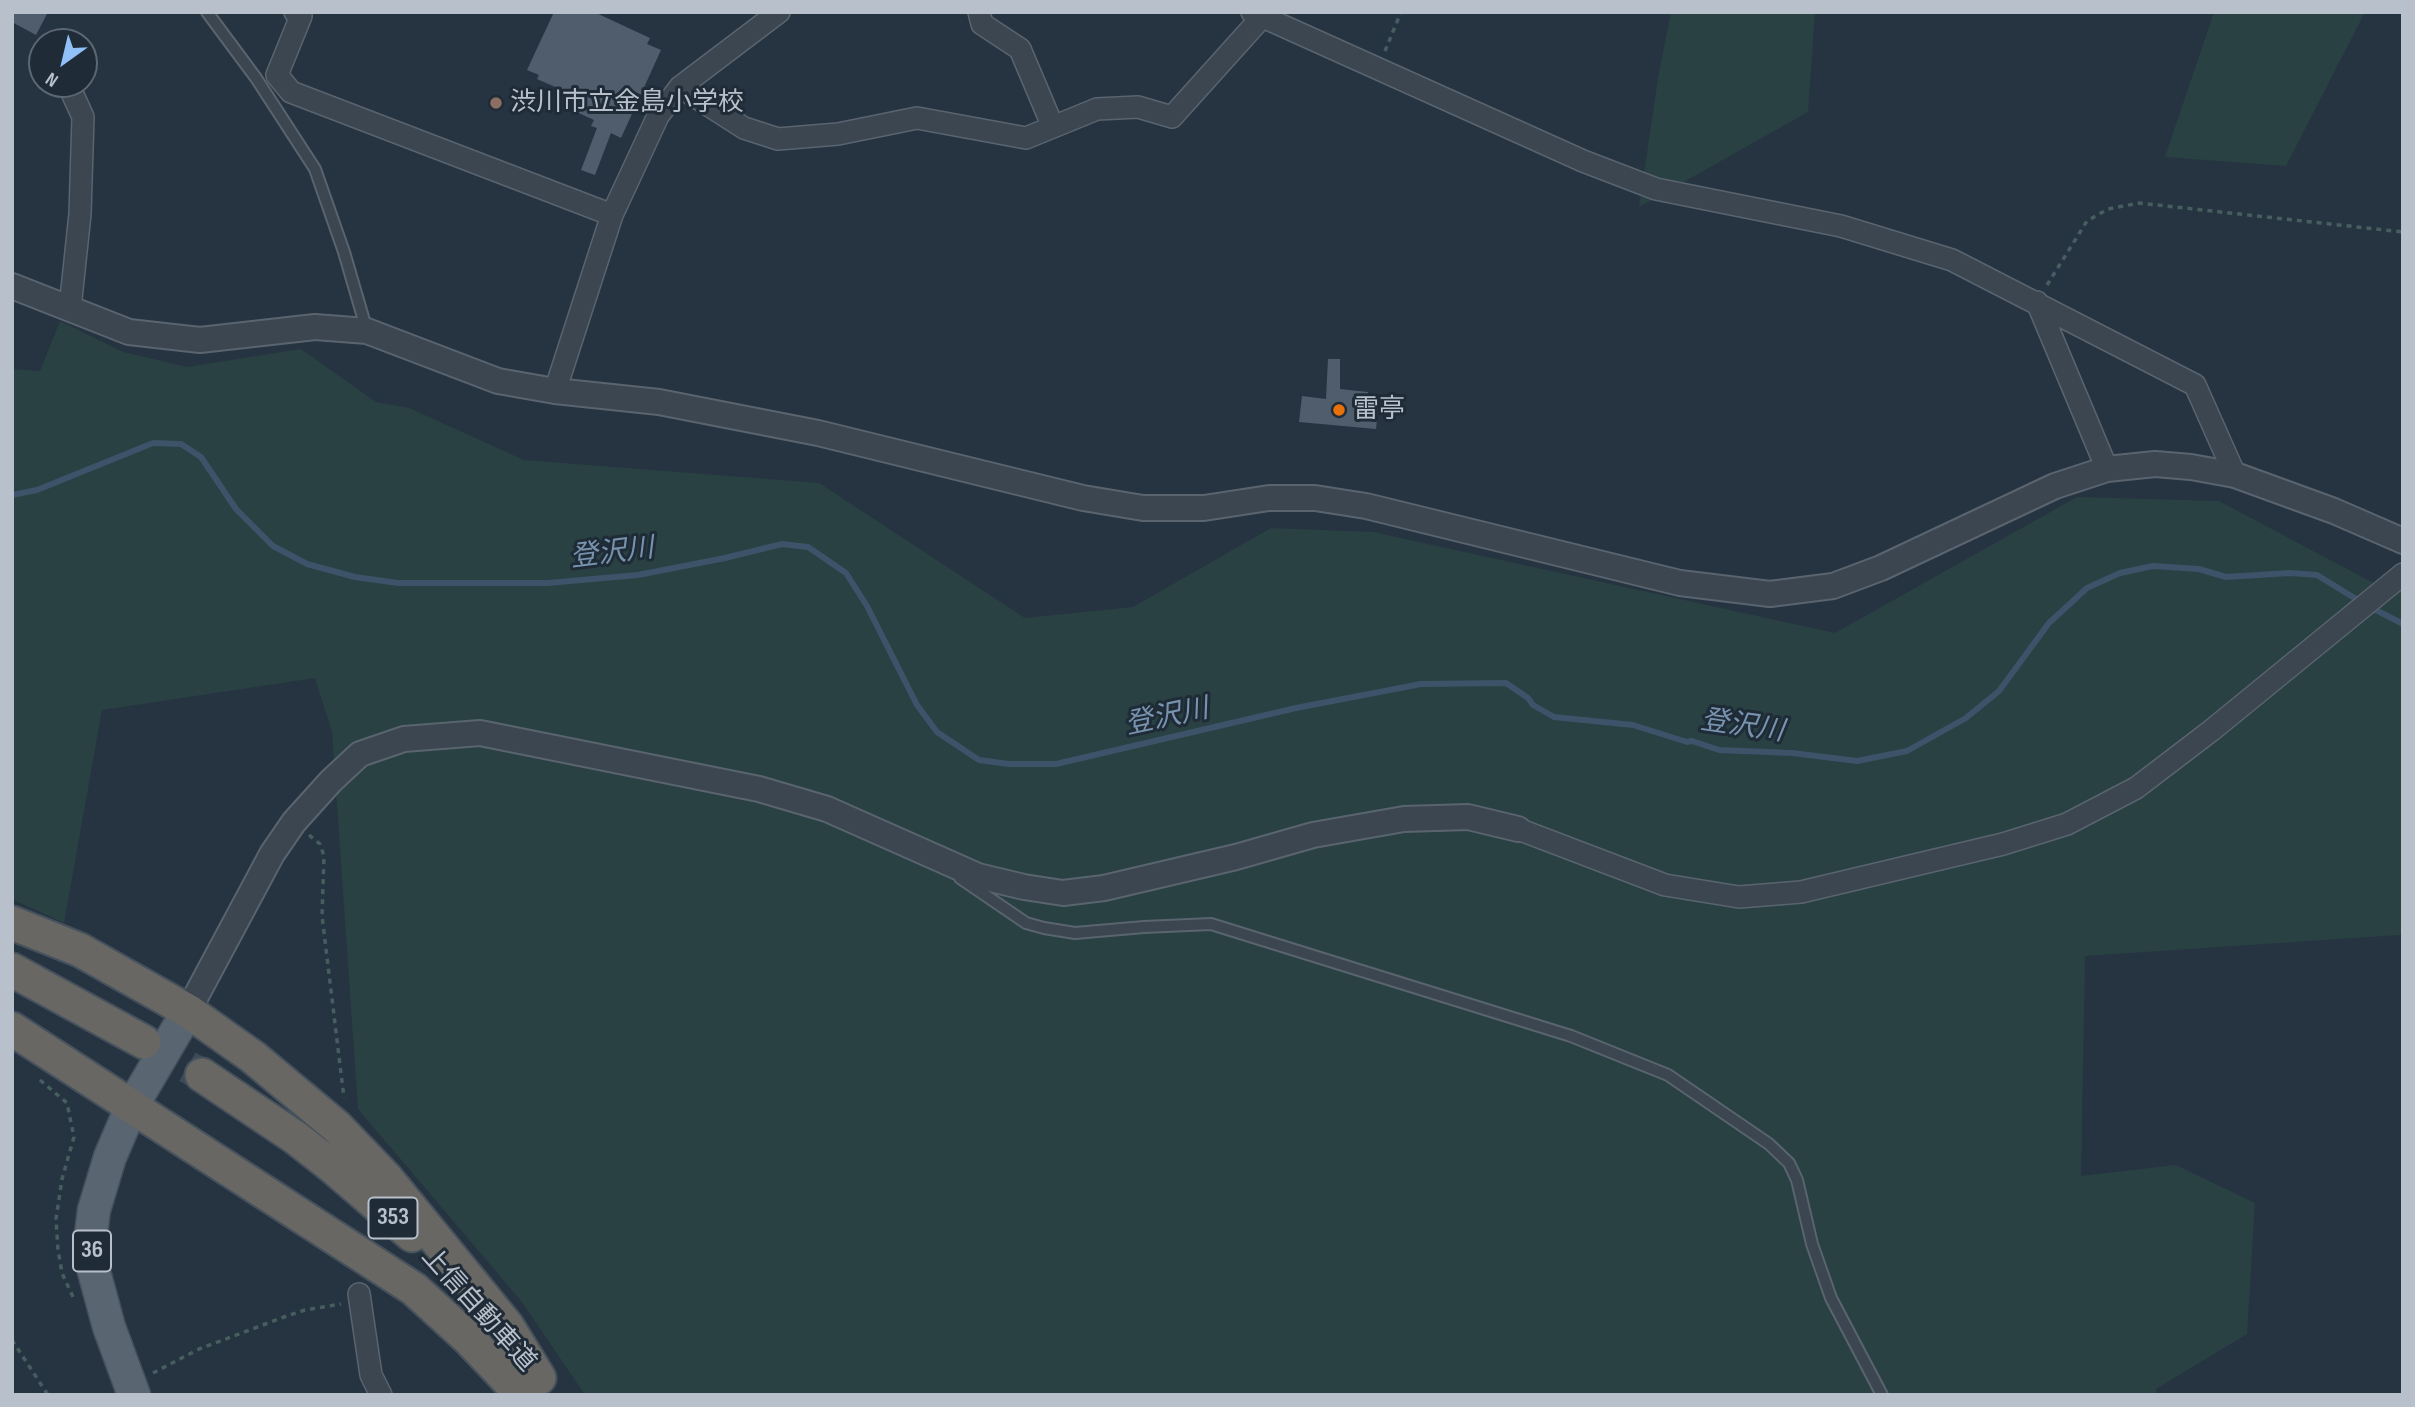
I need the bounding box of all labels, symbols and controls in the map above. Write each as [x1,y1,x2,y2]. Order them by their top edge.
north arrow [28,28,98,98]
text: N [41,67,63,92]
place label: 渋川市立金島小学校 [510,87,744,119]
marker: 渋川市立金島小学校 [488,95,504,111]
place label: 雷亭 [1353,394,1405,426]
marker: 雷亭 [1331,402,1347,418]
water label: 登沢川 [568,532,656,576]
water label: 登沢川 [1122,693,1212,743]
water label: 登沢川 [1698,705,1786,749]
road number: 353 [368,1198,418,1238]
road number: 36 [73,1231,111,1272]
street label: 上信自動車道 [414,1242,542,1378]

